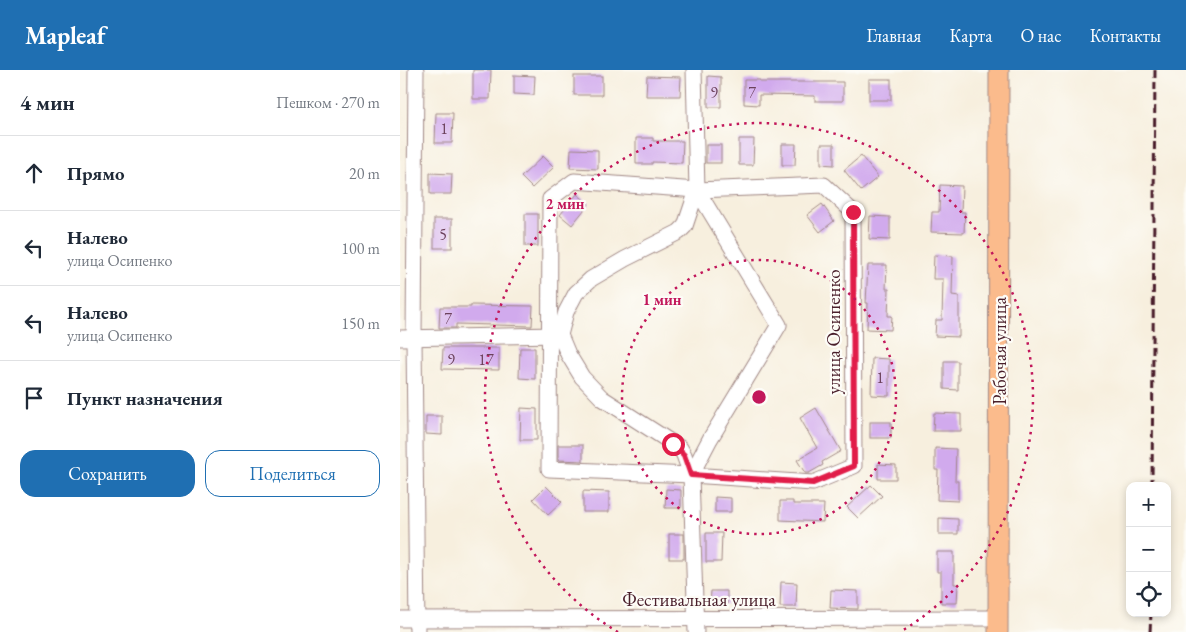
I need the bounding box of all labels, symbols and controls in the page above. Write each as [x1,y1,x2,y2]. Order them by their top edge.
text: Mapleaf [25,20,106,51]
text: Главная [867,24,921,47]
text: Карта [949,24,992,47]
text: О нас [1020,24,1062,47]
text: Контакты [1090,24,1161,47]
house number: 9 [710,82,718,103]
house number: 7 [748,82,756,103]
text: 4 мин [20,89,75,116]
text: Пешком · 270 m [276,92,380,113]
house number: 1 [440,118,448,139]
icon: ahead [20,159,48,187]
text: Прямо [67,161,125,186]
text: 20 m [349,163,380,184]
text: 2 мин [545,194,585,213]
route end [842,201,865,224]
house number: 5 [439,224,447,245]
text: Налево [67,225,128,250]
icon: left [20,234,48,262]
text: 100 m [341,238,380,259]
text: улица Осипенко [67,250,172,271]
street label: улица Осипенко [821,269,846,395]
text: 1 мин [642,290,682,309]
street label: Рабочая улица [987,297,1012,405]
text: Налево [67,300,128,325]
house number: 7 [444,308,452,329]
icon: left [20,309,48,337]
text: 150 m [341,313,380,334]
text: улица Осипенко [67,325,172,346]
house number: 9 [447,349,455,370]
house number: 17 [478,349,494,370]
house number: 1 [876,367,884,388]
icon: arrive [20,384,48,412]
text: Пункт назначения [67,386,223,411]
centre of rings [750,388,768,406]
route start [662,433,685,456]
button: Сохранить [20,450,195,497]
button: Поделиться [205,450,380,497]
map controls [1126,482,1171,617]
button: + [1126,482,1171,527]
button: − [1126,527,1171,572]
button: locate [1126,572,1171,617]
street label: Фестивальная улица [622,587,776,612]

